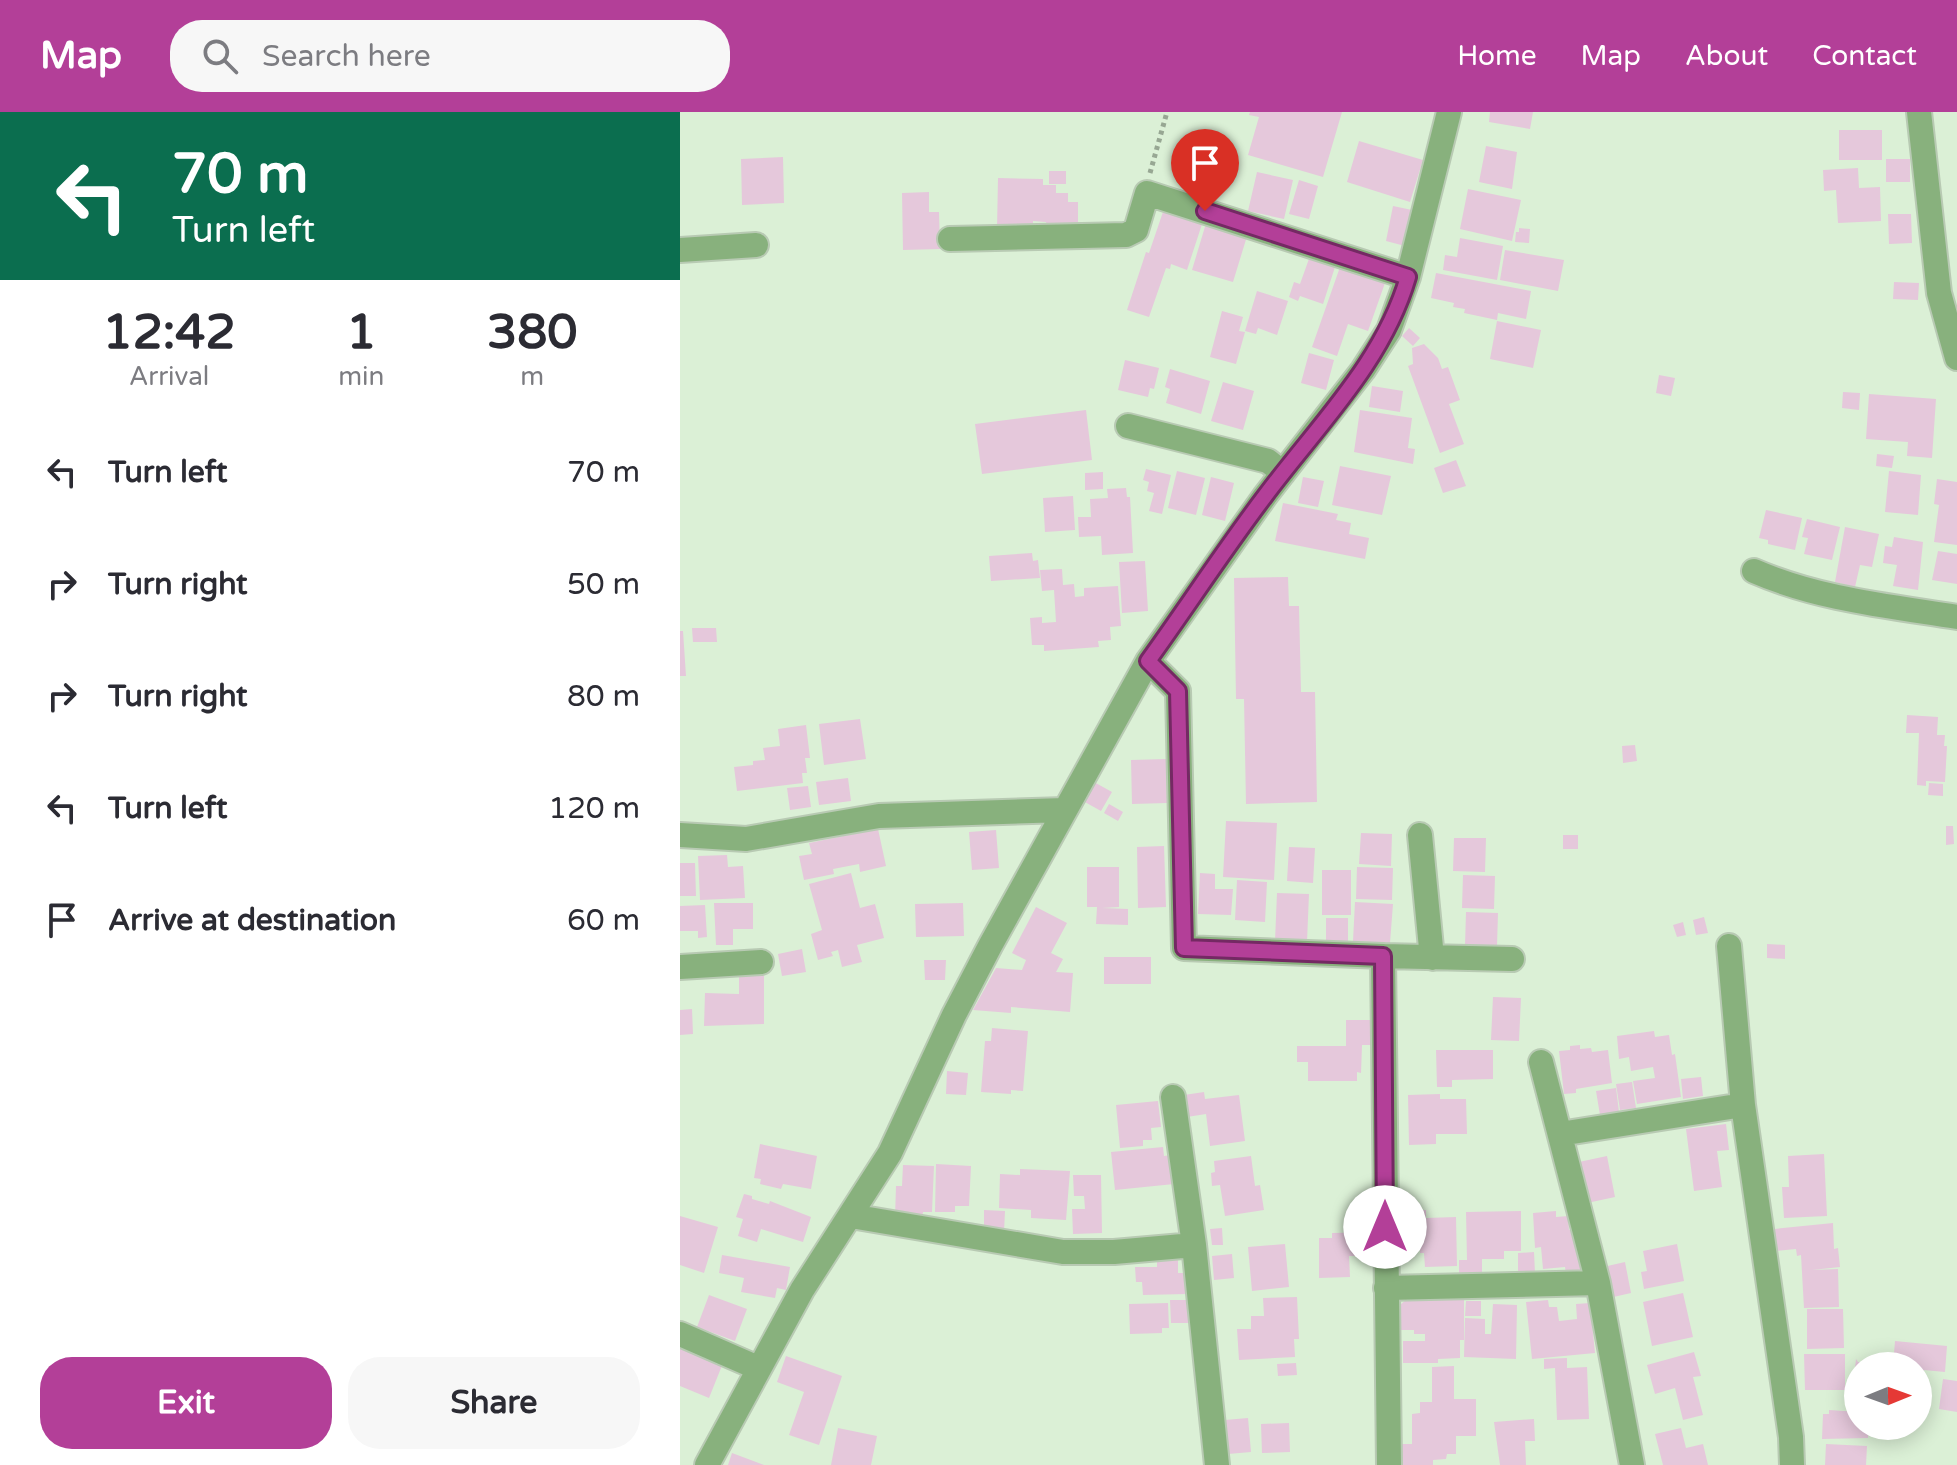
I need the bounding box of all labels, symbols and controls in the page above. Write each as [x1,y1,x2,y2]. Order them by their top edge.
search box [170,20,730,92]
text: Map [40,33,122,79]
icon: search [198,34,242,78]
text: Search here [262,38,431,75]
text: Home [1457,39,1537,73]
text: Map [1581,39,1641,73]
text: About [1685,39,1768,73]
text: Contact [1812,39,1917,73]
pin [1171,129,1239,211]
text: 70 m [172,141,308,208]
icon: arrive [1183,141,1227,185]
icon: left [40,144,144,248]
text: Turn left [172,209,315,252]
text: 12:42 [103,304,236,362]
text: 1 [346,304,376,362]
text: 380 [487,304,577,362]
text: Arrival [129,361,209,392]
text: min [338,361,384,392]
text: m [520,361,544,392]
icon: left [40,450,84,494]
text: Turn left [108,454,227,491]
text: 70 m [567,454,640,491]
icon: right [40,562,84,606]
text: Turn right [108,566,248,603]
text: 50 m [567,566,640,603]
icon: right [40,674,84,718]
text: Turn right [108,678,248,715]
text: 80 m [567,678,640,715]
icon: left [40,786,84,830]
text: Turn left [108,790,227,827]
text: 120 m [548,790,640,827]
icon: arrive [40,898,84,942]
text: Arrive at destination [108,902,396,939]
text: 60 m [567,902,640,939]
position arrow [1343,1185,1427,1269]
north arrow [1844,1352,1932,1440]
map controls [1844,1352,1932,1440]
button: Exit [40,1357,332,1449]
button: Share [348,1357,640,1449]

